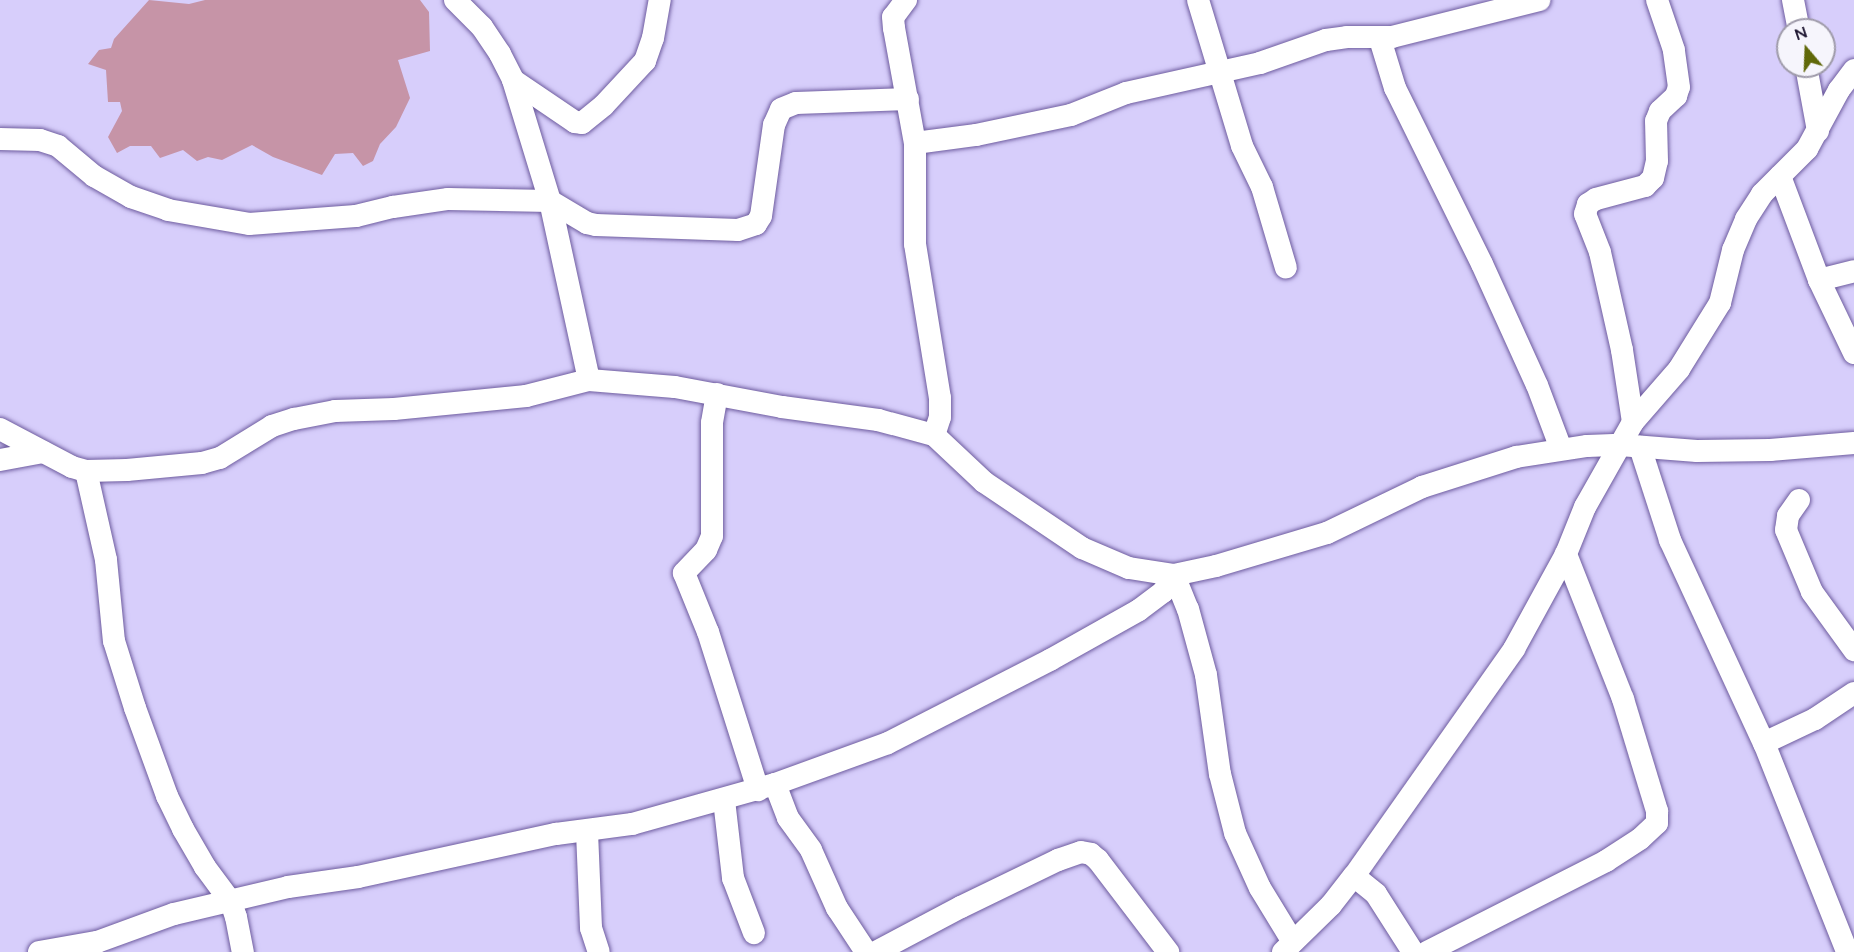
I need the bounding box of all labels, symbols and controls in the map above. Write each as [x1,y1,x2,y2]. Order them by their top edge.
north arrow [1776,18,1836,78]
text: N [1792,21,1810,43]

